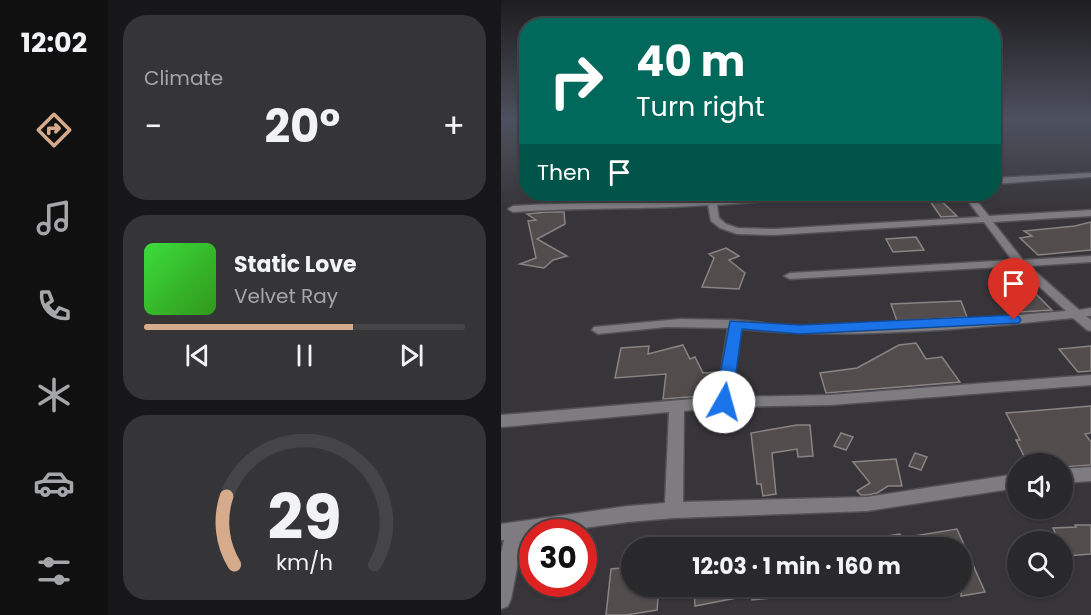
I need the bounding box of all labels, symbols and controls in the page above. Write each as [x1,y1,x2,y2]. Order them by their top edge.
text: 12:02 [21,24,87,61]
text: 40 m [636,32,745,91]
icon: right [537,42,615,120]
text: Climate [144,64,223,92]
text: Turn right [636,88,765,125]
text: 20° [264,95,340,158]
text: − [144,103,162,150]
text: + [442,103,465,150]
icon: directions [33,109,75,151]
icon: arrive [603,156,636,189]
text: Then [537,157,591,188]
icon: music [33,197,75,239]
text: Static Love [234,249,357,280]
pin [988,258,1039,320]
icon: arrive [997,267,1030,300]
text: Velvet Ray [234,282,338,310]
icon: phone [33,285,75,327]
icon: previous [181,339,214,372]
icon: pause [288,339,321,372]
icon: next [395,339,428,372]
position arrow [692,370,756,434]
icon: climate [33,374,75,416]
map controls [1007,453,1073,597]
button: sound [1007,453,1073,519]
icon: car [33,462,75,504]
text: 29 [267,473,341,561]
speed limit sign: 30 [519,519,597,597]
button: search [1007,531,1073,597]
text: km/h [276,547,333,578]
icon: filters [33,550,75,592]
text: 12:03 · 1 min · 160 m [692,551,901,582]

